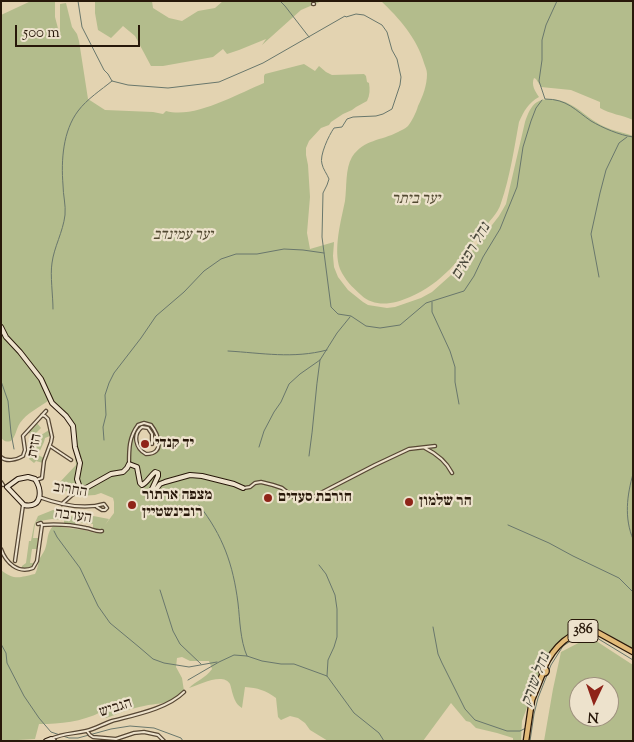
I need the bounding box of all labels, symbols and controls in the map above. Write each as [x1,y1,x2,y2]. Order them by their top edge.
scale bar [18,15,142,47]
text: 500 m [23,23,60,44]
park label: יער ביתר [392,191,440,209]
water label: נחל רפאים [448,220,496,284]
park label: יער עמינדב [153,227,213,245]
street label: הזית [25,432,47,460]
place label: יד קנדי [155,435,194,453]
marker: יד קנדי [139,438,151,450]
street label: החרוב [51,479,89,503]
place label: מצפה ארתור רובינשטיין [142,487,212,522]
place label: חורבת סעדים [278,489,352,507]
marker: חורבת סעדים [262,492,274,504]
place label: הר שלמון [419,493,472,511]
marker: הר שלמון [403,496,415,508]
marker: מצפה ארתור רובינשטיין [126,499,138,511]
street label: הערבה [53,505,93,529]
road number: 386 [568,620,598,642]
water label: נחל שורק [518,651,556,709]
north arrow [569,677,619,727]
street label: הגביש [97,695,135,723]
text: N [587,706,599,726]

